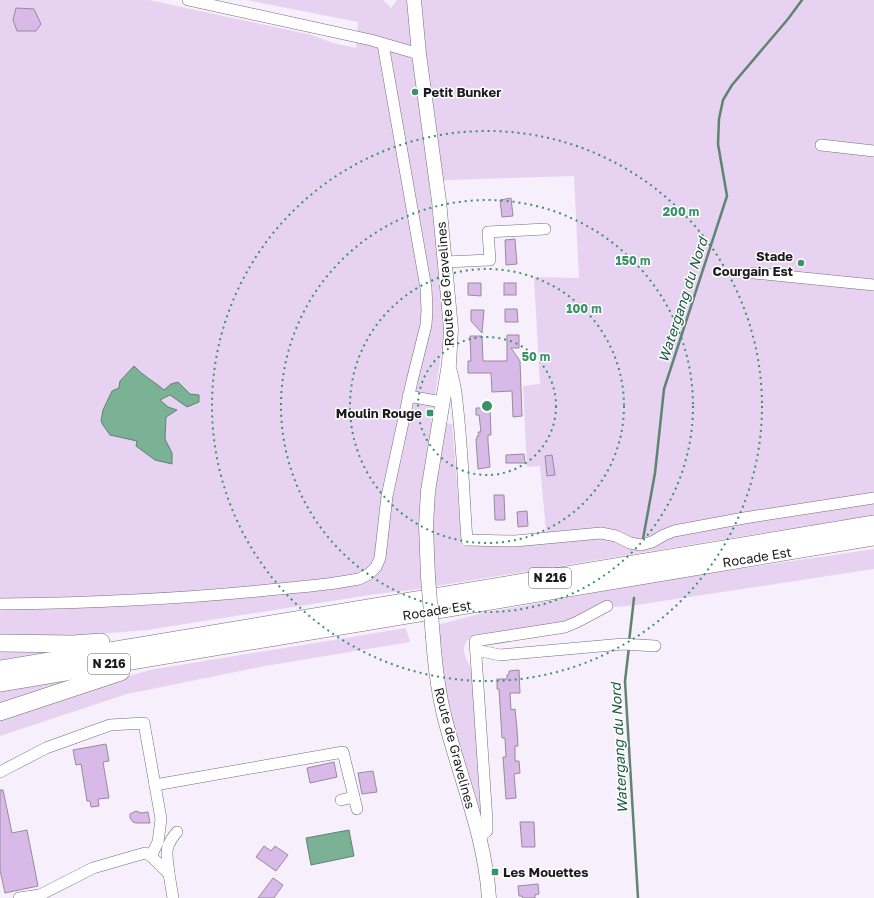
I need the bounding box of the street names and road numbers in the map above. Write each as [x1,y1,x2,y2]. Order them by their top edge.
street label: Route de Gravelines [433,221,457,347]
street label: Rocade Est [721,544,793,570]
road number: N 216 [529,568,571,588]
street label: Rocade Est [401,597,473,623]
road number: N 216 [88,654,130,674]
street label: Route de Gravelines [431,686,479,811]

